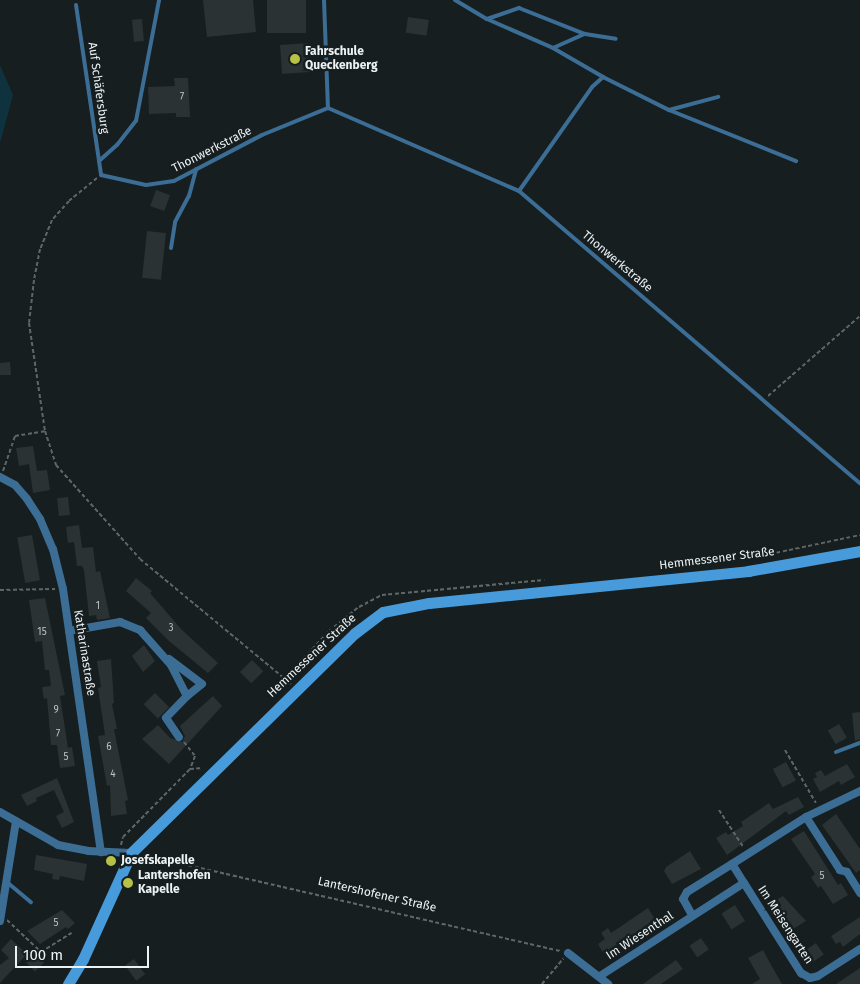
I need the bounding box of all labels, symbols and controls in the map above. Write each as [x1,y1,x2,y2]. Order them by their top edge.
street label: Auf Schäfersburg [84,41,112,135]
place label: Fahrschule Queckenberg [305,45,378,73]
marker: Fahrschule Queckenberg [289,53,301,65]
house number: 7 [180,92,184,104]
street label: Thonwerkstraße [170,124,254,176]
street label: Thonwerkstraße [579,228,655,296]
street label: Hemmessener Straße [659,545,775,573]
house number: 1 [96,601,100,613]
street label: Katharinastraße [70,609,98,697]
street label: Hemmessener Straße [265,611,359,701]
house number: 3 [169,623,173,635]
house number: 15 [37,627,47,639]
house number: 9 [53,705,59,717]
house number: 7 [56,729,60,741]
house number: 6 [106,742,112,754]
house number: 5 [63,752,69,764]
house number: 4 [110,769,116,781]
place label: Josefskapelle [121,854,195,868]
marker: Josefskapelle [105,855,117,867]
place label: Lantershofen Kapelle [138,869,211,897]
house number: 5 [819,871,825,883]
street label: Lantershofener Straße [316,874,438,916]
marker: Lantershofen Kapelle [122,877,134,889]
street label: Im Meisengarten [754,883,816,967]
street label: Im Wiesenthal [604,909,676,963]
house number: 5 [53,918,59,930]
scale bar [18,936,151,968]
text: 100 m [23,946,63,964]

